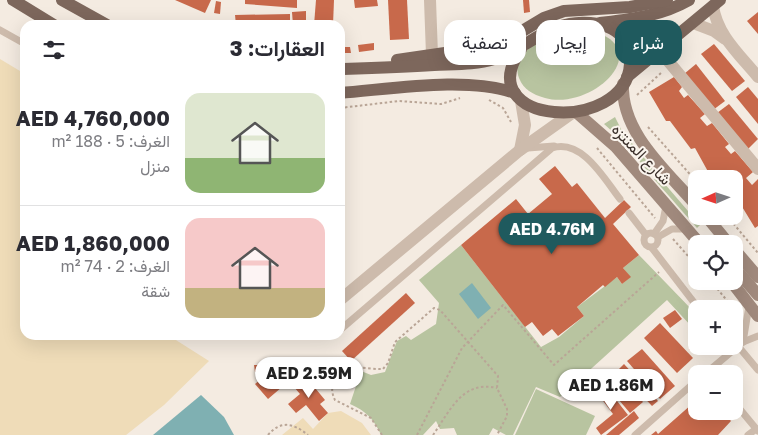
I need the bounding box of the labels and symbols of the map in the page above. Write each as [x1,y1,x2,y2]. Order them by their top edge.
street label: شارع المنتزه [606,119,676,190]
north arrow [688,170,742,225]
pin: AED 4.76M [495,212,609,255]
pin: AED 2.59M [252,356,366,399]
pin: AED 1.86M [554,368,668,411]

